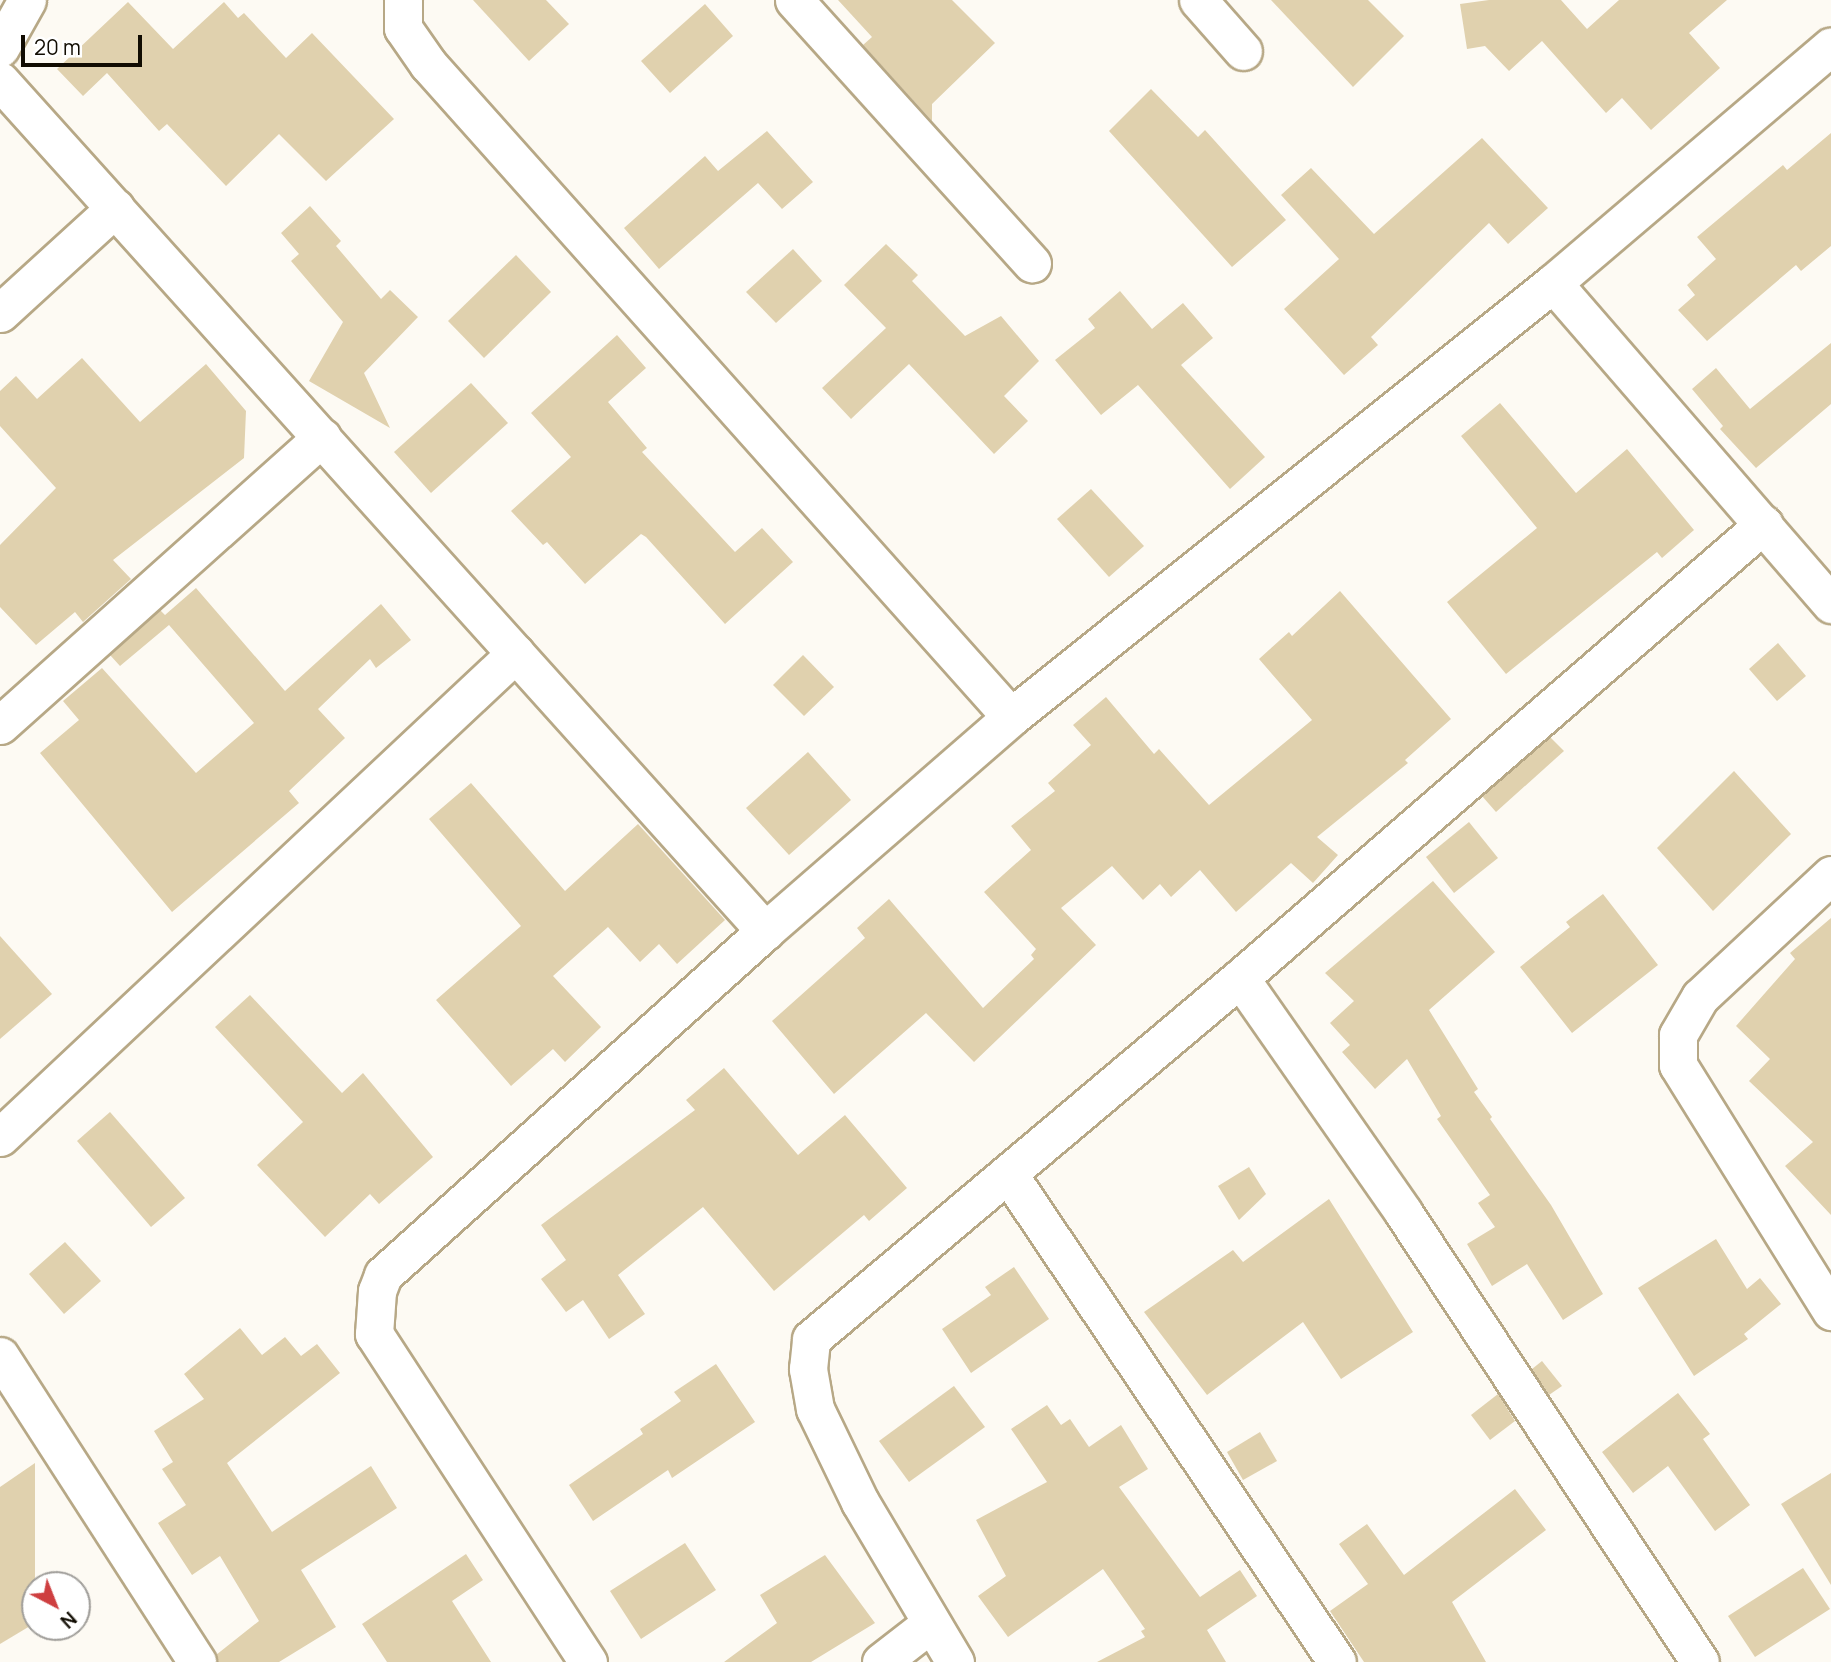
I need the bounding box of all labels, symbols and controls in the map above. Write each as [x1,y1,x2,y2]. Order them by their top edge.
scale bar [24,21,145,65]
text: 20 m [34,33,81,61]
north arrow [21,1571,91,1641]
text: N [55,1606,82,1634]

